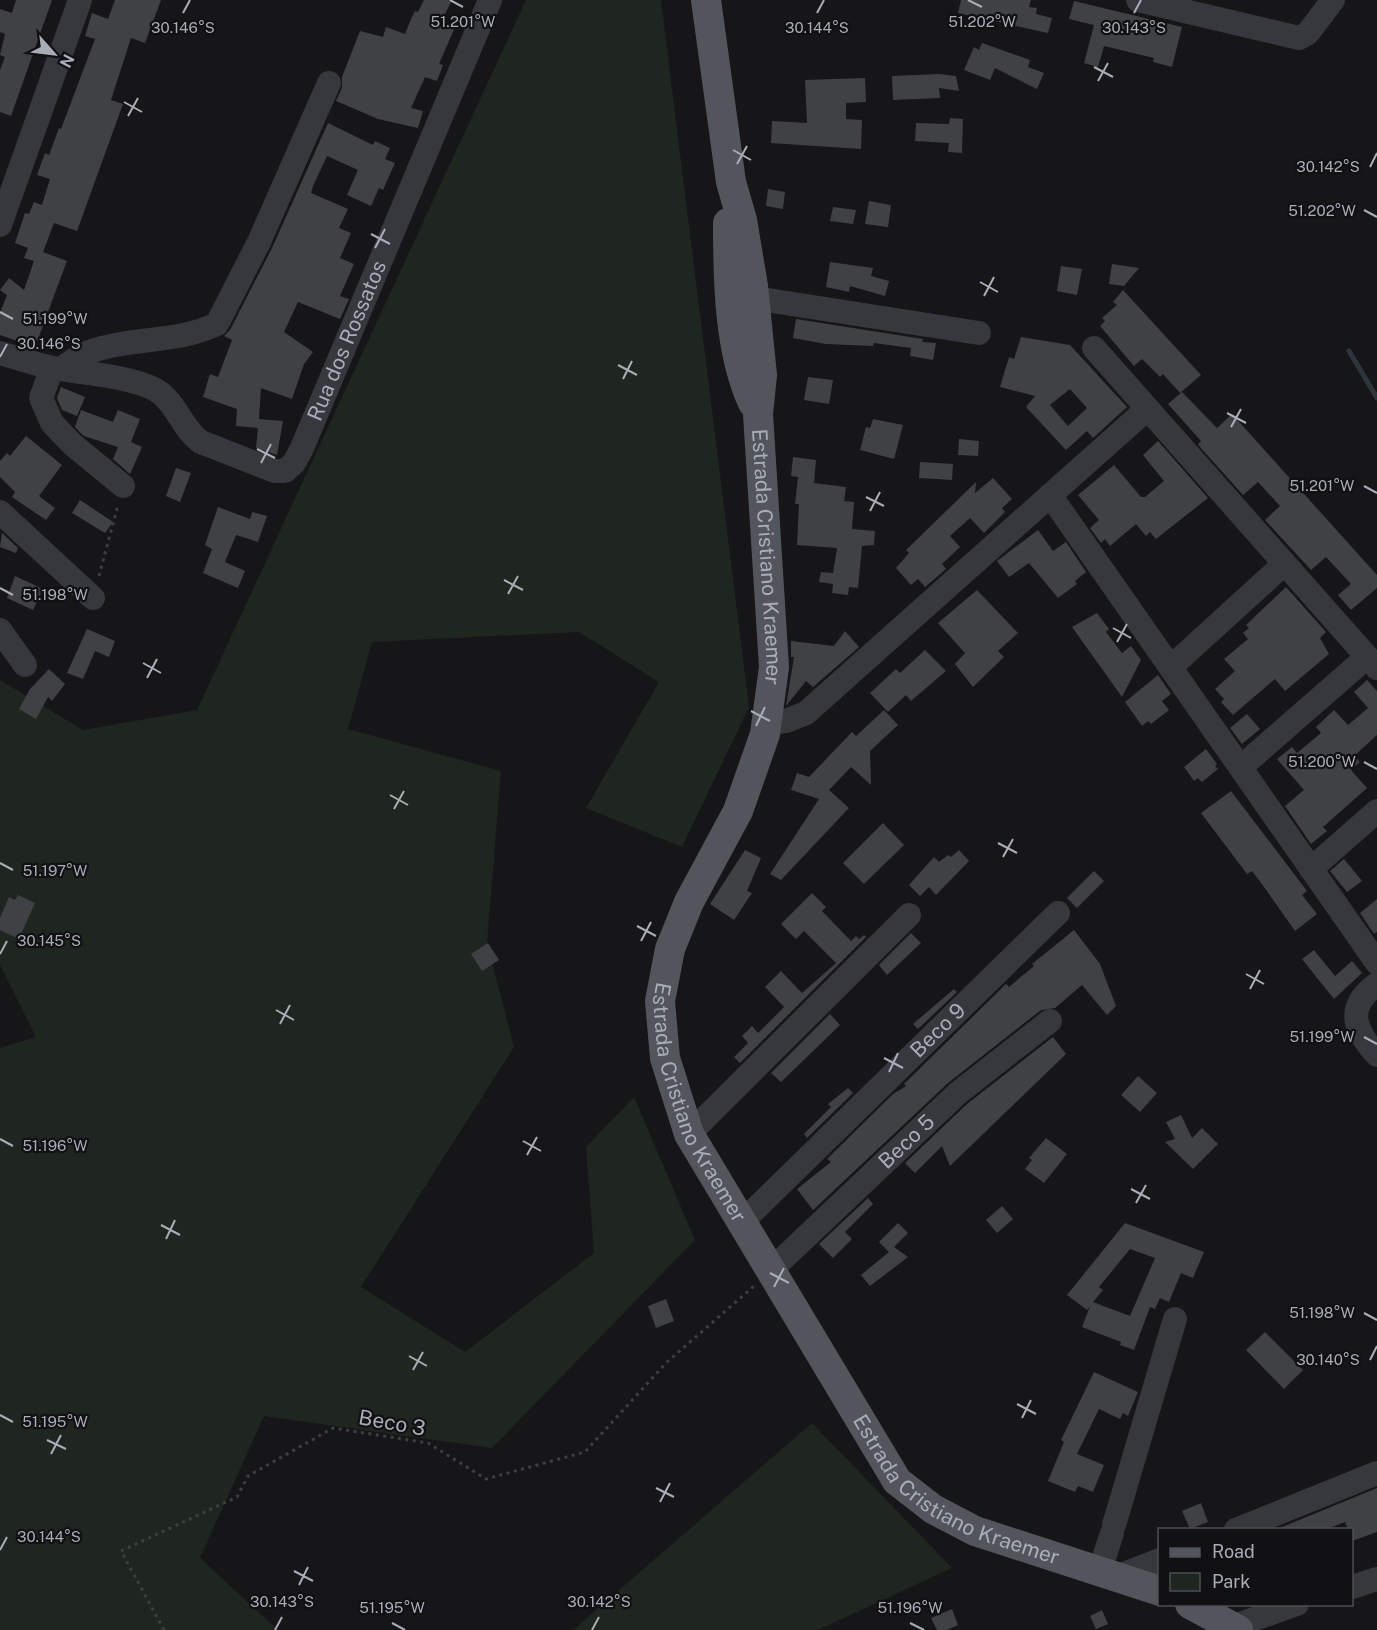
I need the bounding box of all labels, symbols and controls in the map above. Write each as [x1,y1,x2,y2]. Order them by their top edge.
text: 51.201°W [431,13,495,30]
text: 51.202°W [948,13,1016,30]
text: 30.146°S [151,19,215,36]
text: 30.144°S [785,19,849,36]
text: 30.143°S [1102,19,1166,36]
north arrow [24,24,84,84]
text: N [55,51,78,71]
text: 30.142°S [1296,158,1360,175]
text: 51.202°W [1288,202,1356,219]
street label: Rua dos Rossatos [302,257,391,424]
text: 51.199°W [22,310,88,327]
text: 30.146°S [17,335,81,352]
street label: Estrada Cristiano Kraemer [747,428,787,686]
text: 51.201°W [1290,477,1354,494]
text: 51.198°W [22,586,88,603]
text: 51.200°W [1288,753,1356,770]
text: 51.197°W [23,862,87,879]
text: 30.145°S [17,932,81,949]
street label: Estrada Cristiano Kraemer [647,980,752,1227]
street label: Beco 9 [905,998,970,1063]
text: 51.199°W [1289,1028,1355,1045]
street label: Beco 5 [873,1109,939,1174]
text: 51.196°W [22,1137,88,1154]
text: 51.198°W [1289,1304,1355,1321]
text: 30.140°S [1296,1351,1360,1368]
street label: Beco 3 [357,1404,427,1441]
street label: Estrada Cristiano Kraemer [848,1410,1063,1570]
text: 51.195°W [22,1413,88,1430]
text: 30.144°S [17,1528,81,1545]
legend [1158,1528,1353,1606]
text: Road [1212,1541,1255,1562]
text: Park [1212,1571,1250,1592]
text: 30.143°S [250,1593,314,1610]
text: 30.142°S [567,1593,631,1610]
text: 51.195°W [359,1599,425,1616]
text: 51.196°W [877,1599,943,1616]

